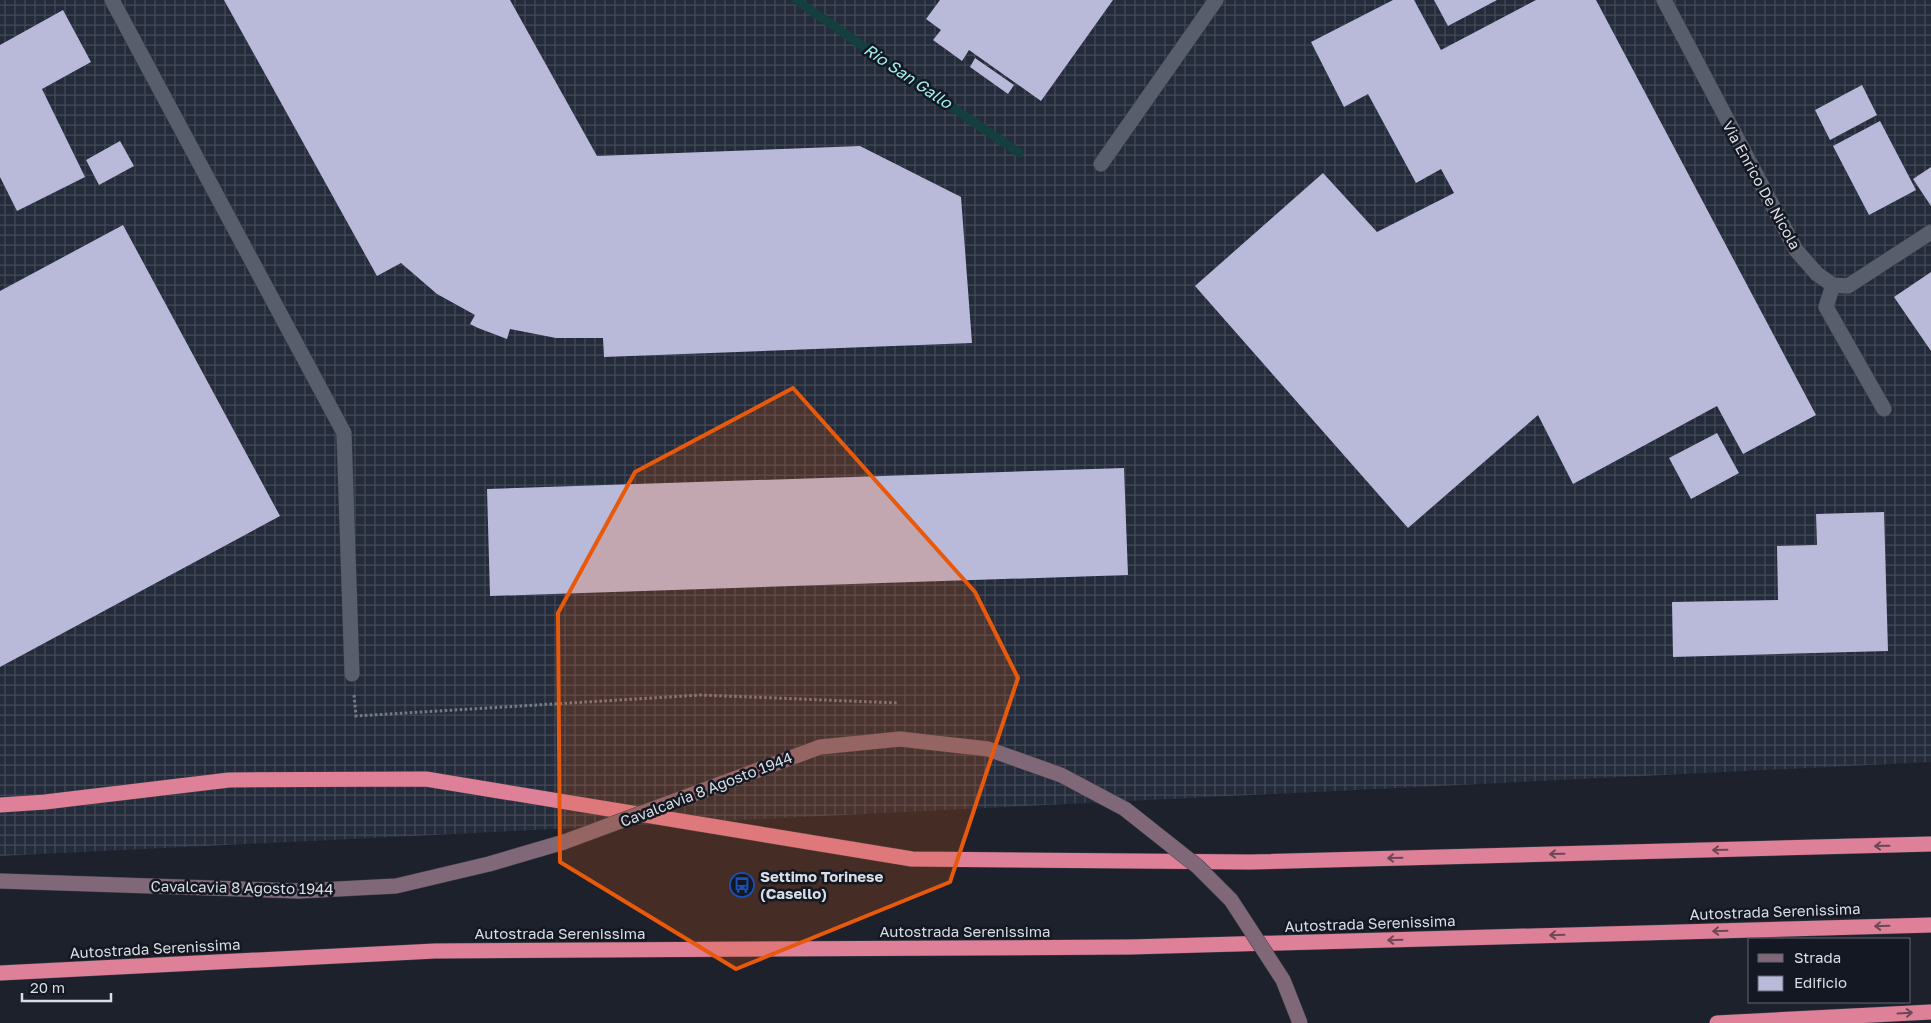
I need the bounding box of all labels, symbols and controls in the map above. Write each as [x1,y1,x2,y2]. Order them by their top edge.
water label: Rio San Gallo [860,39,957,114]
street label: Via Enrico De Nicola [1719,118,1805,252]
street label: Cavalcavia 8 Agosto 1944 [617,748,795,830]
one-way arrow [1875,841,1891,850]
one-way arrow [1712,845,1728,855]
one-way arrow [1550,849,1566,859]
one-way arrow [1387,853,1404,863]
place label: Settimo Torinese (Casello) [760,867,884,902]
bus stop icon: Settimo Torinese (Casello) [729,872,755,898]
street label: Cavalcavia 8 Agosto 1944 [150,876,334,898]
street label: Autostrada Serenissima [1689,899,1861,923]
street label: Autostrada Serenissima [1284,911,1456,935]
one-way arrow [1875,921,1891,931]
street label: Autostrada Serenissima [879,922,1051,940]
street label: Autostrada Serenissima [474,924,646,942]
one-way arrow [1712,926,1728,935]
one-way arrow [1550,930,1566,940]
street label: Autostrada Serenissima [69,935,241,961]
one-way arrow [1387,935,1404,945]
legend [1748,938,1911,1003]
text: Strada [1794,948,1841,966]
scale bar [22,970,111,1002]
text: Edificio [1794,973,1847,991]
text: 20 m [30,978,65,996]
one-way arrow [1897,1009,1913,1018]

